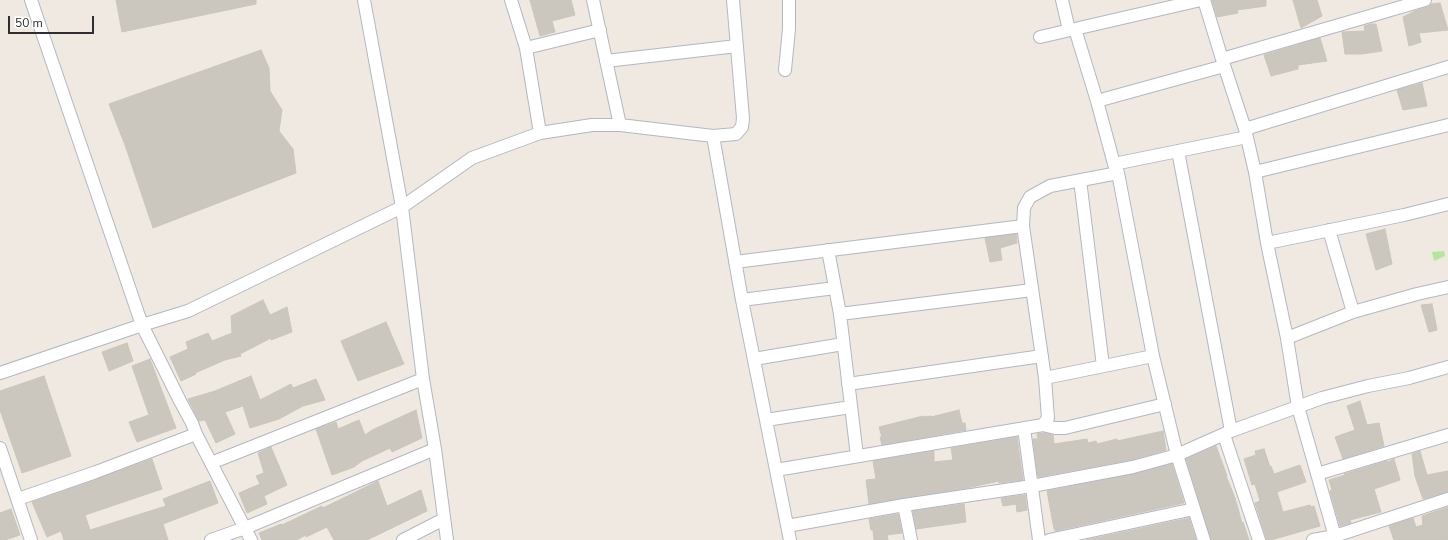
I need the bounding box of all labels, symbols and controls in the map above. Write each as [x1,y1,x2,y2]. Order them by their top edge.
scale bar [10,8,96,34]
text: 50 m [15,15,43,31]

